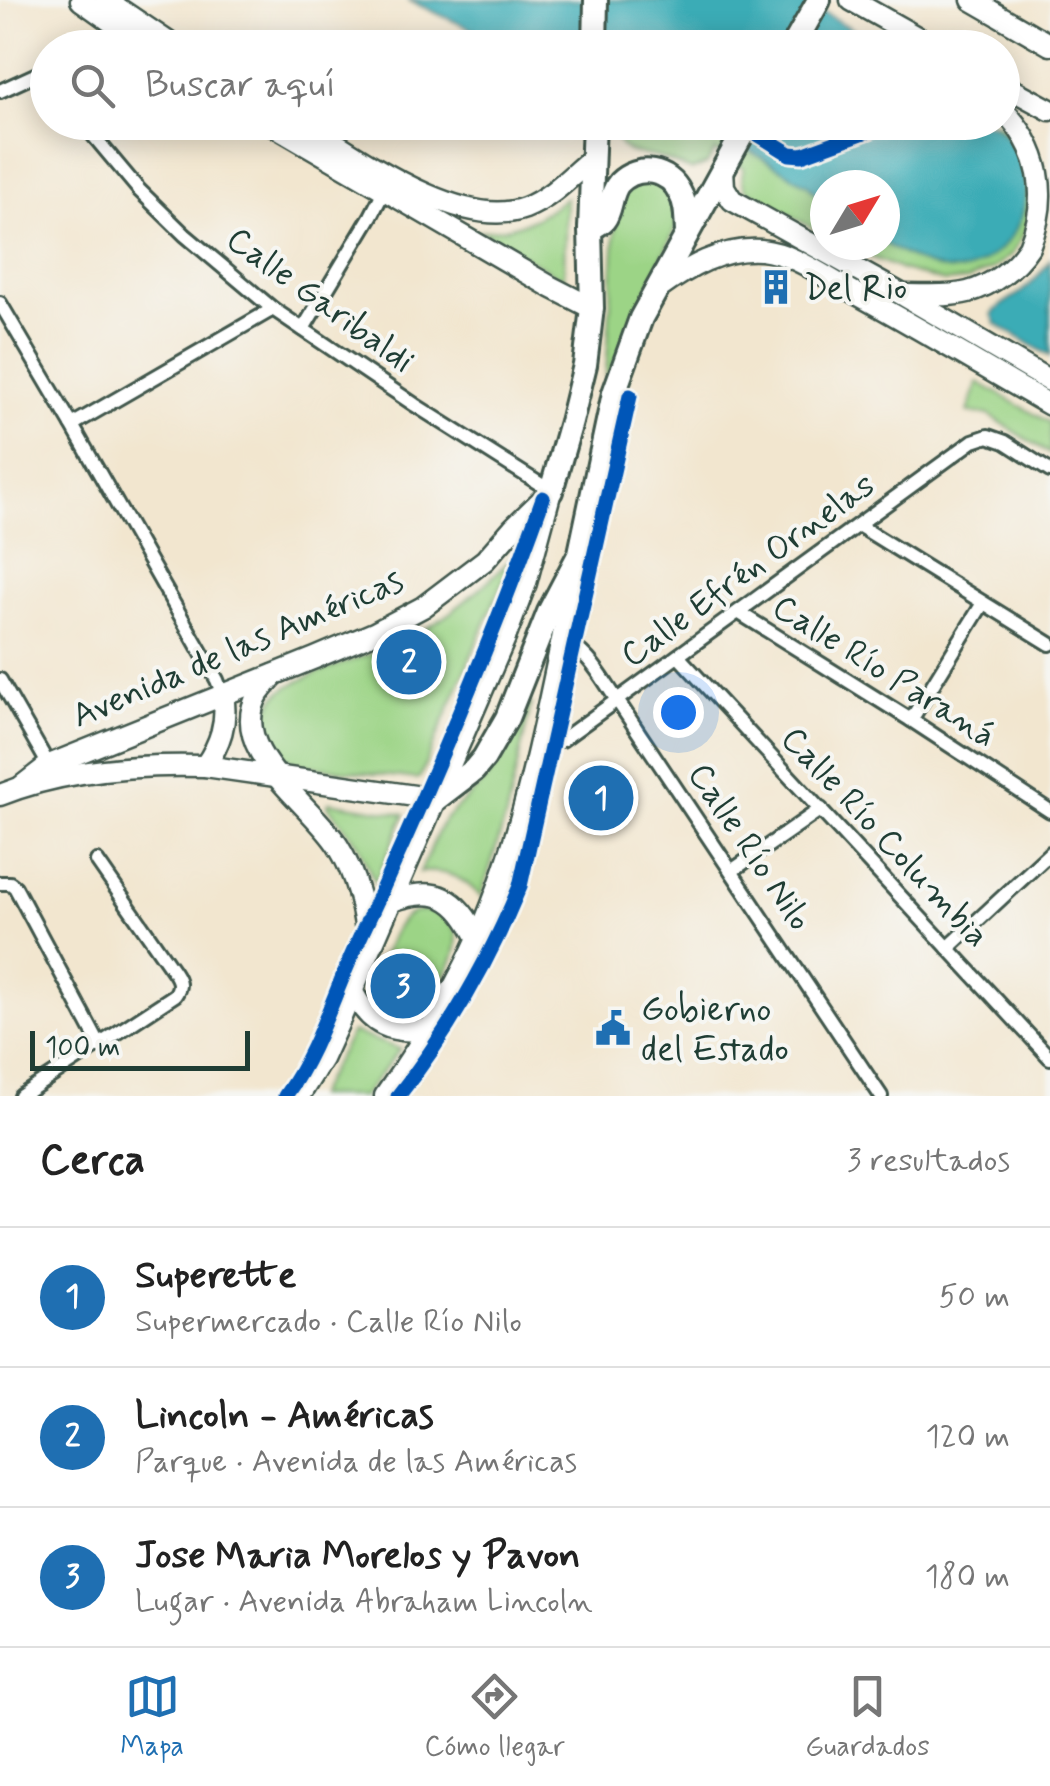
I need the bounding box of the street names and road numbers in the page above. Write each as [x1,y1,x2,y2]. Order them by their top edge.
street label: Calle Garibaldi [217,217,423,384]
street label: Calle Efrén Ornelas [612,463,884,678]
street label: Avenida de las Américas [65,558,411,740]
street label: Calle Río Paraná [763,585,1004,759]
street label: Calle Río Columbia [770,717,999,958]
street label: Calle Río Nilo [676,754,822,940]

